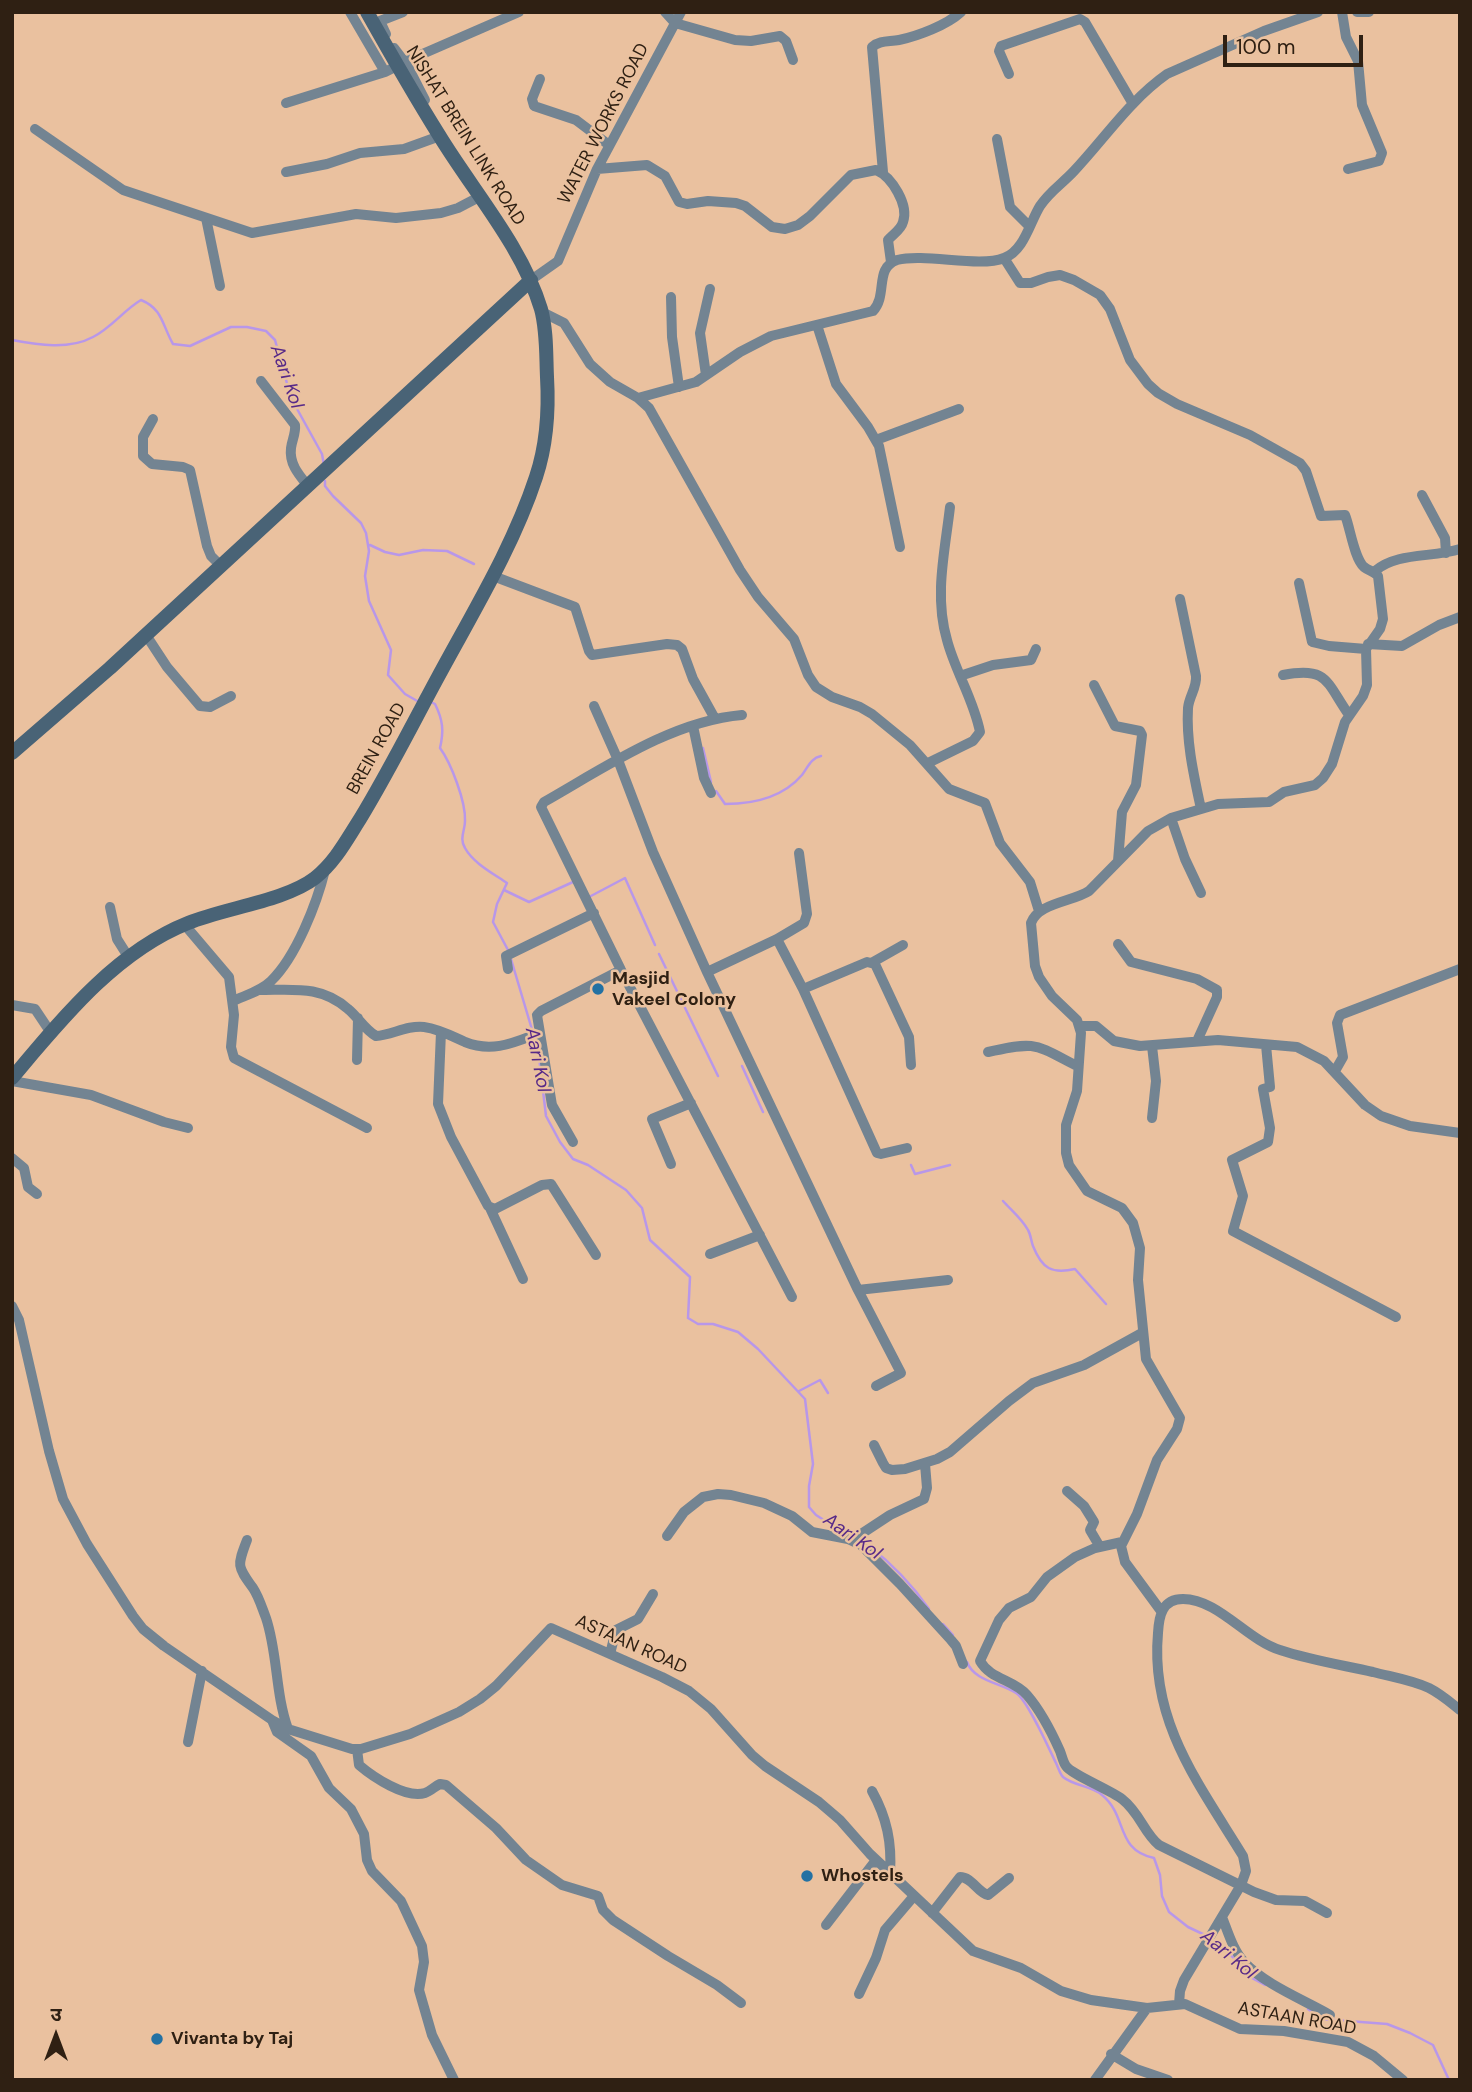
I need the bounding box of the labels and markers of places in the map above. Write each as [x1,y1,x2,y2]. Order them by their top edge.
place label: Masjid Vakeel Colony [612,968,736,1010]
marker: Masjid Vakeel Colony [590,981,606,997]
place label: Whostels [821,1865,904,1887]
marker: Whostels [799,1868,815,1884]
place label: Vivanta by Taj [171,2028,293,2050]
marker: Vivanta by Taj [149,2031,165,2047]

